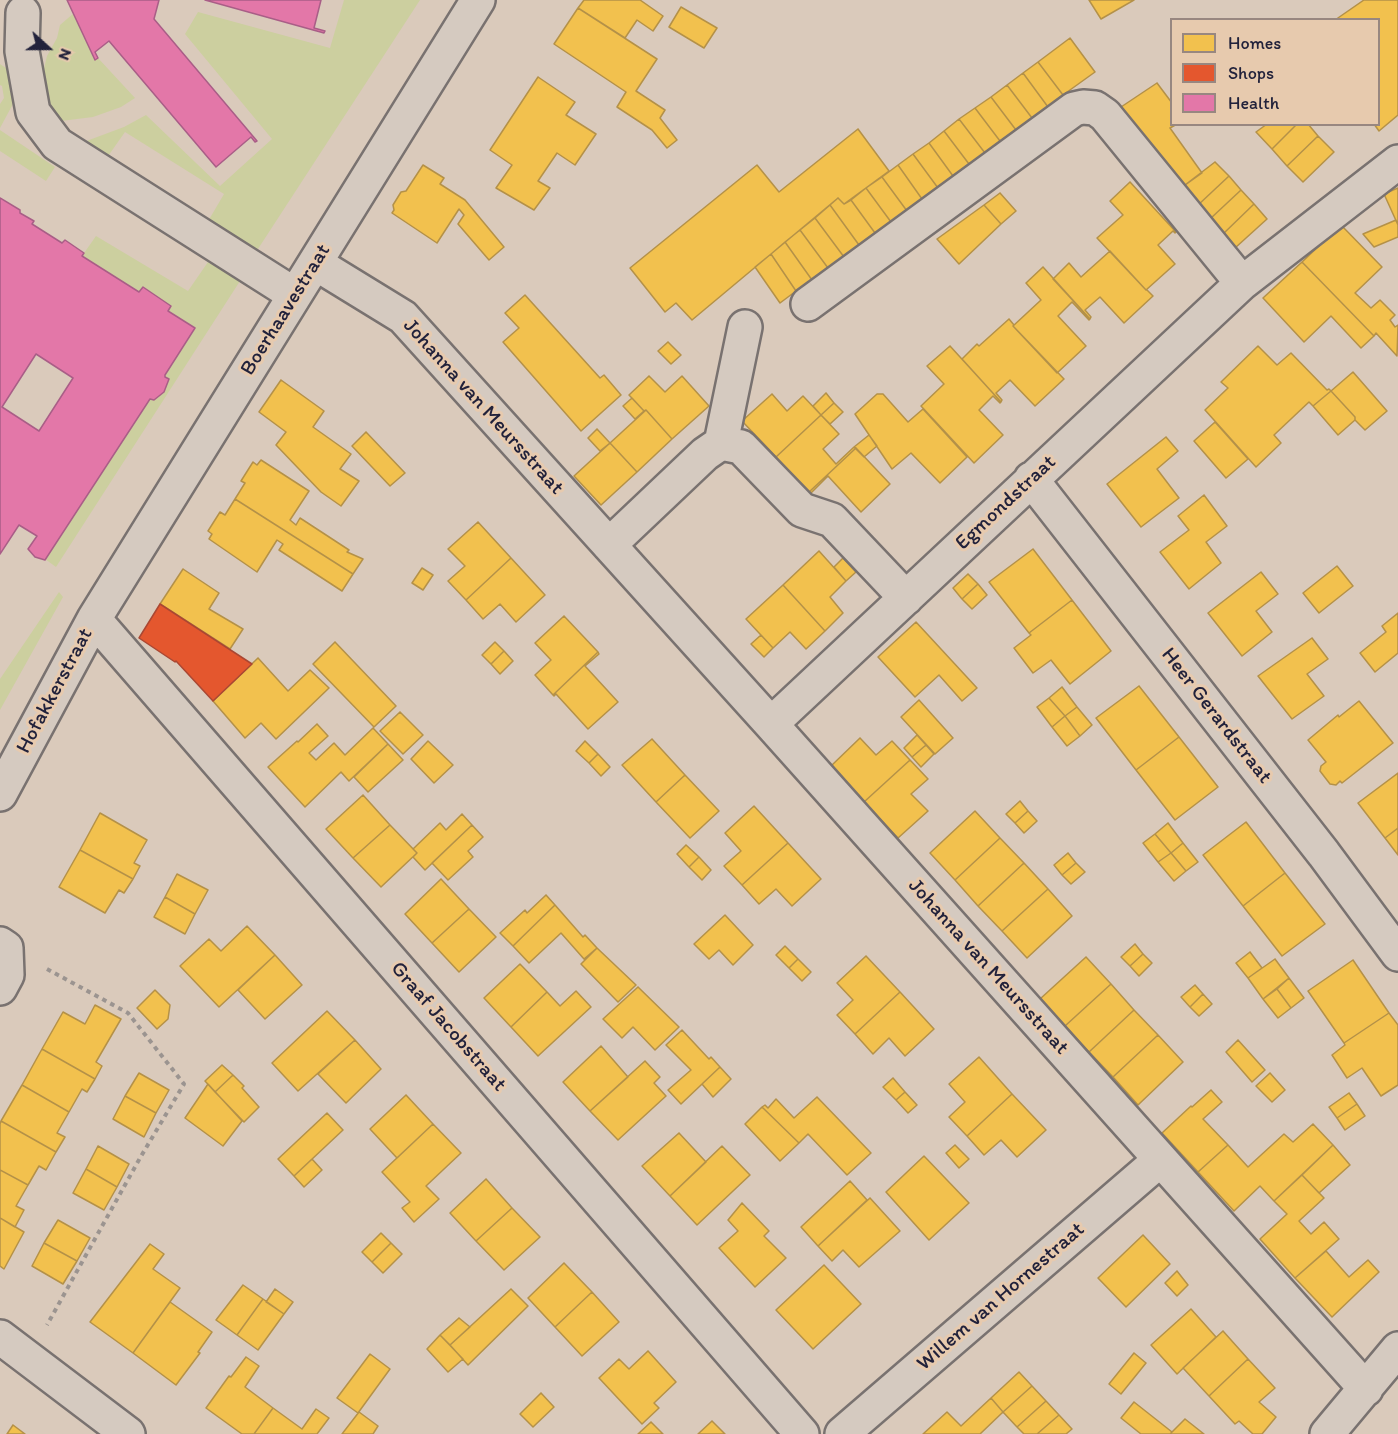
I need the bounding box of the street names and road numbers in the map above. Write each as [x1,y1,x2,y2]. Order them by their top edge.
street label: Boerhaavestraat [236,240,336,380]
street label: Johanna van Meursstraat [397,314,569,500]
street label: Egmondstraat [951,450,1061,556]
street label: Hofakkerstraat [11,624,99,758]
street label: Heer Gerardstraat [1155,643,1277,789]
street label: Johanna van Meursstraat [902,874,1074,1060]
street label: Graaf Jacobstraat [385,957,511,1097]
street label: Willem van Hornestraat [912,1217,1090,1377]

